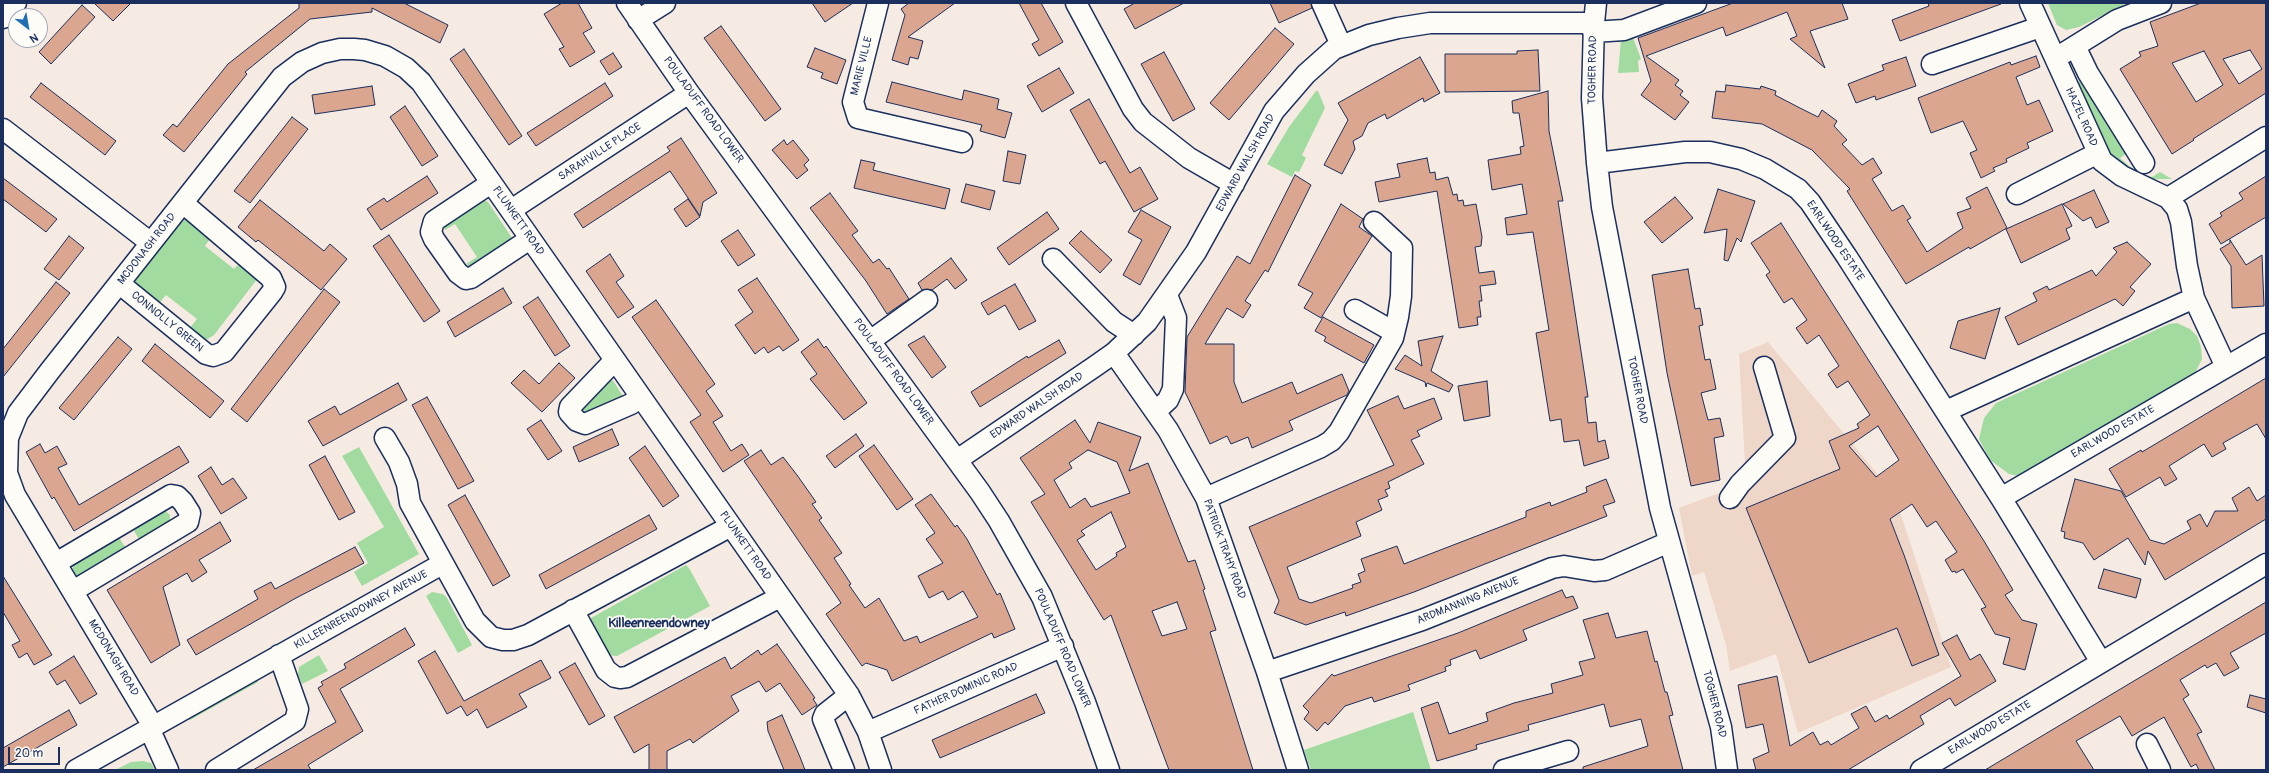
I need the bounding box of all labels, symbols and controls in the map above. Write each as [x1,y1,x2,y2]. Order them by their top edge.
north arrow [8,8,48,48]
text: N [27,30,40,45]
street label: MARIE VILLE [848,35,876,97]
street label: TOGHER ROAD [1586,35,1600,105]
street label: POULADUFF ROAD LOWER [660,54,746,166]
street label: HAZEL ROAD [2062,85,2100,149]
street label: EDWARD WALSH ROAD [1214,112,1278,214]
street label: SARAHVILLE PLACE [556,120,644,184]
street label: PLUNKETT ROAD [489,184,547,258]
street label: EARLWOOD ESTATE [1803,198,1867,284]
street label: MCDONAGH ROAD [115,211,179,287]
street label: CONNOLLY GREEN [128,289,206,355]
street label: POULADUFF ROAD LOWER [850,316,936,428]
street label: TOGHER ROAD [1624,355,1650,425]
street label: EDWARD WALSH ROAD [988,370,1086,442]
street label: EARLWOOD ESTATE [2069,403,2157,461]
street label: PATRICK TRAHY ROAD [1200,497,1248,601]
street label: PLUNKETT ROAD [716,509,774,583]
street label: KILLEENREENDOWNEY AVENUE [292,568,430,652]
street label: ARDMANNING AVENUE [1415,574,1521,628]
street label: POULADUFF ROAD LOWER [1031,587,1093,709]
district label: Killeenreendowney [608,616,710,632]
street label: MCDONAGH ROAD [85,617,141,699]
street label: FATHER DOMINIC ROAD [912,660,1020,718]
street label: TOGHER ROAD [1699,669,1729,739]
street label: EARLWOOD ESTATE [1946,698,2034,758]
scale bar [10,739,62,765]
text: 20 m [15,746,43,761]

